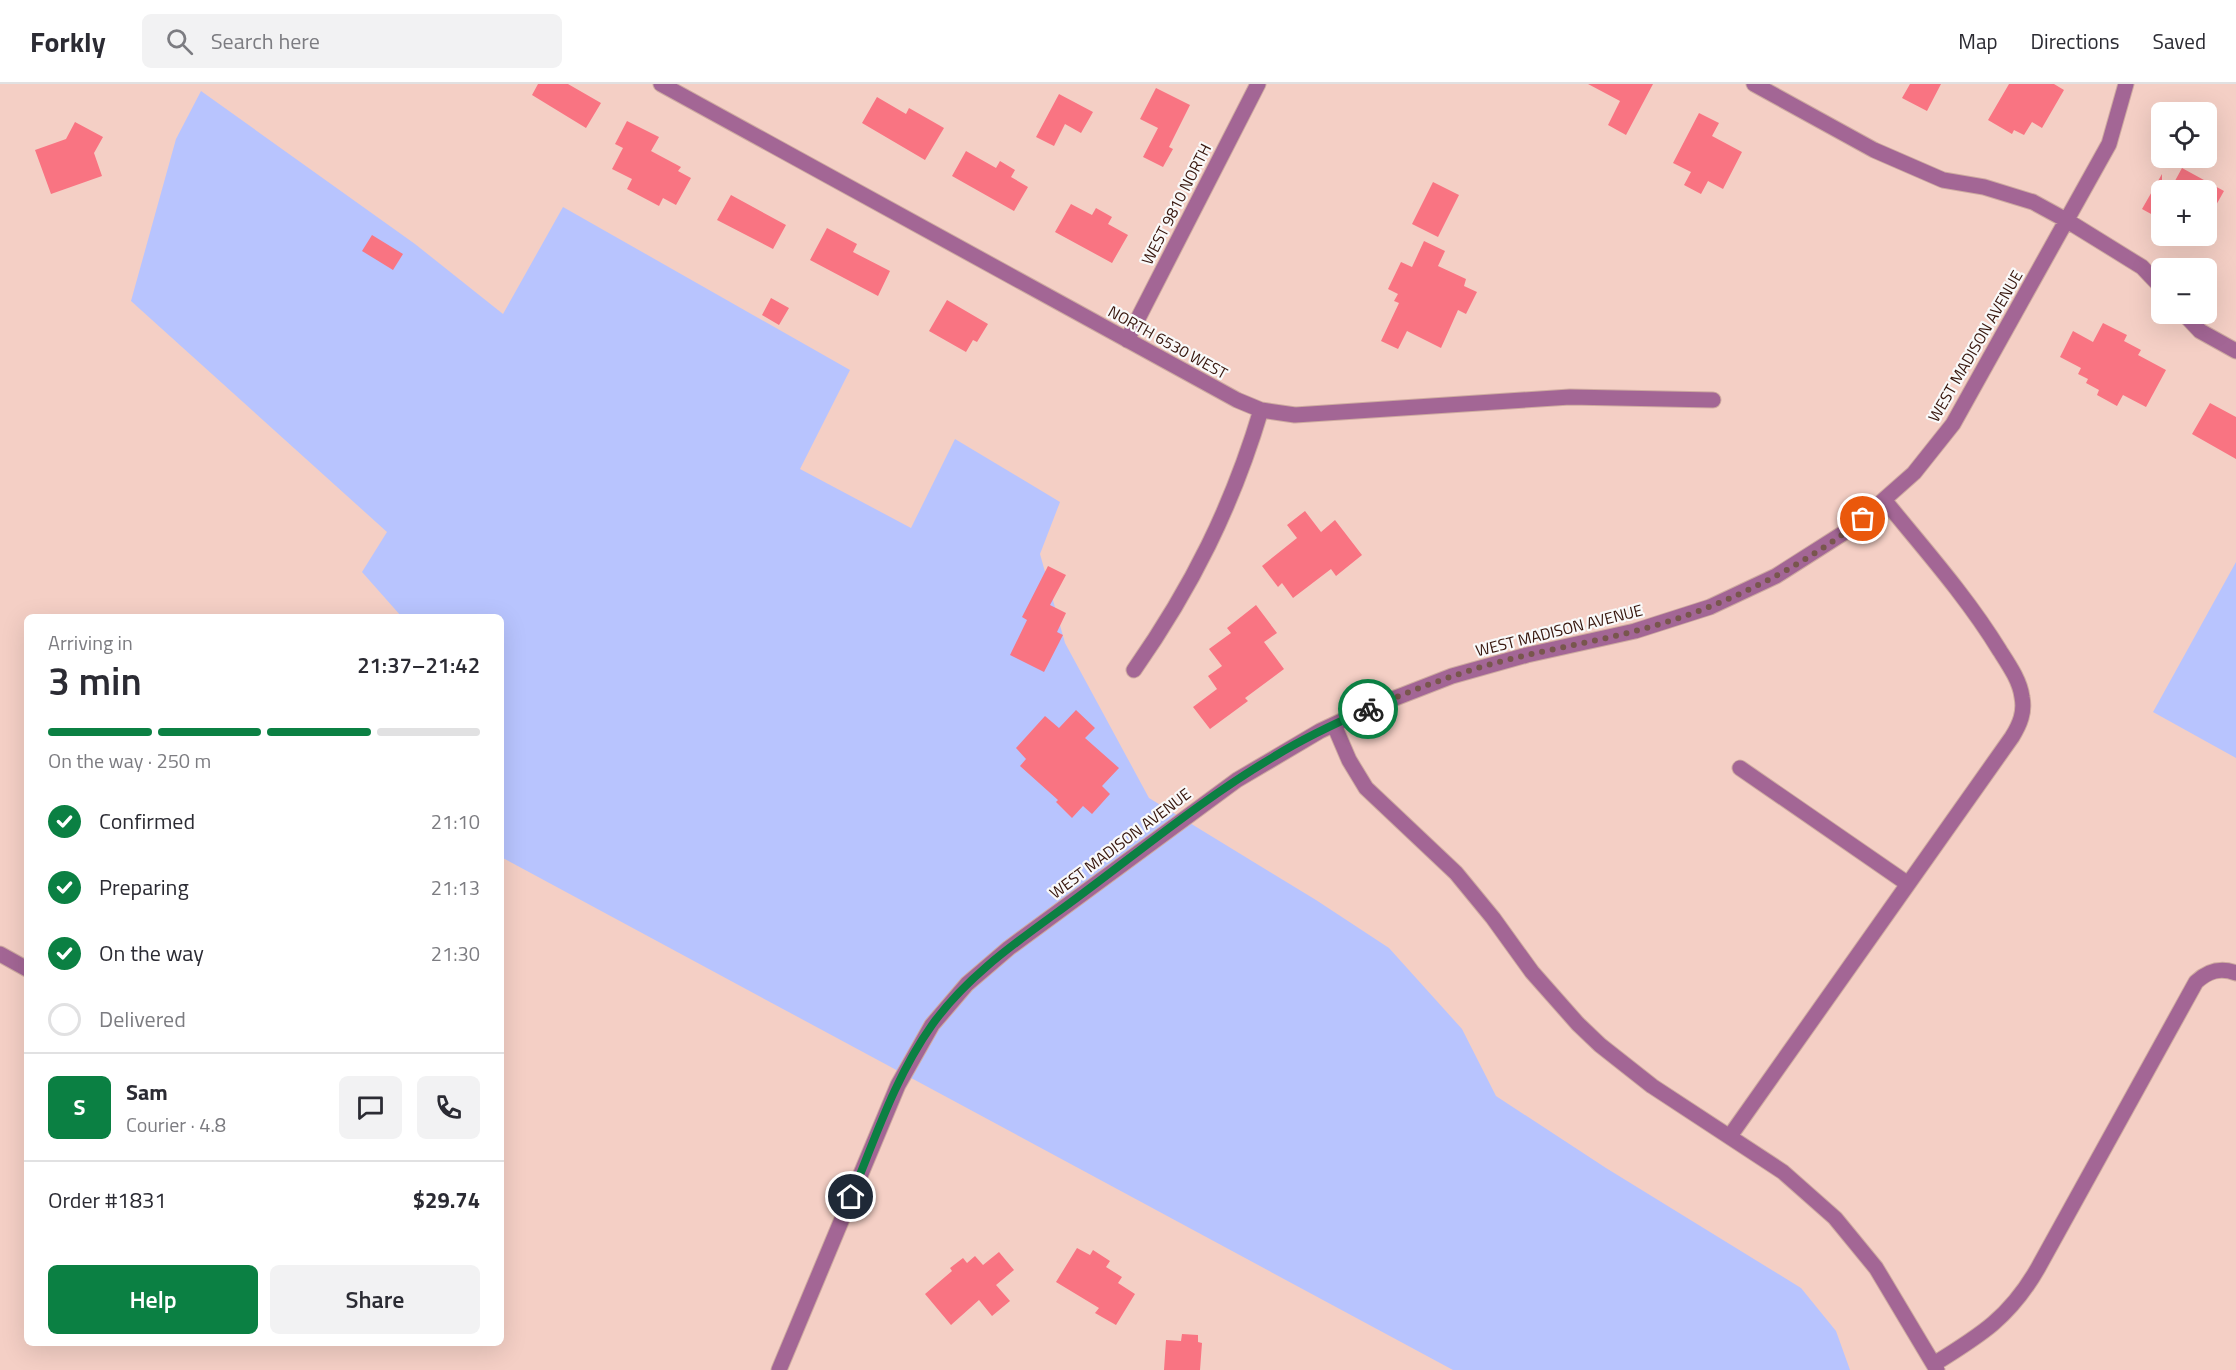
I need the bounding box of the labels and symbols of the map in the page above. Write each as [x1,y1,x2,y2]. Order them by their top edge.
street label: WEST 9810 NORTH [1135,139,1217,269]
street label: WEST MADISON AVENUE [1922,266,2028,426]
street label: NORTH 6530 WEST [1104,299,1233,385]
pin [1837,493,1888,544]
street label: WEST MADISON AVENUE [1473,598,1645,662]
courier [1338,679,1398,739]
street label: WEST MADISON AVENUE [1044,782,1196,904]
pin [825,1171,876,1222]

